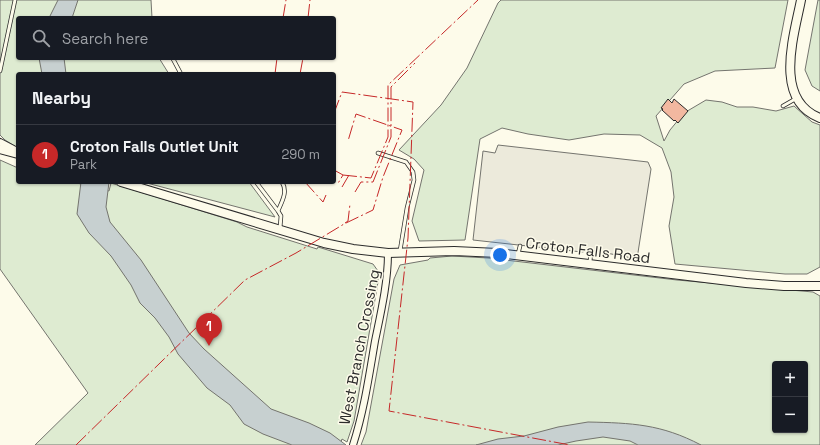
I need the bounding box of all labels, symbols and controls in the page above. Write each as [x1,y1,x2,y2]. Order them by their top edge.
search box [16,16,336,60]
icon: search [30,27,52,49]
text: Search here [62,29,148,48]
text: Nearby [32,87,91,109]
text: Croton Falls Outlet Unit [70,137,239,156]
text: 1 [42,146,48,163]
text: 290 m [281,146,320,163]
text: Park [70,156,97,173]
street label: Croton Falls Road [525,233,651,267]
your location [490,245,510,265]
street label: West Branch Crossing [335,268,383,426]
pin: 1 [196,313,222,346]
map controls [772,361,808,433]
button: + [772,361,808,397]
button: − [772,397,808,433]

